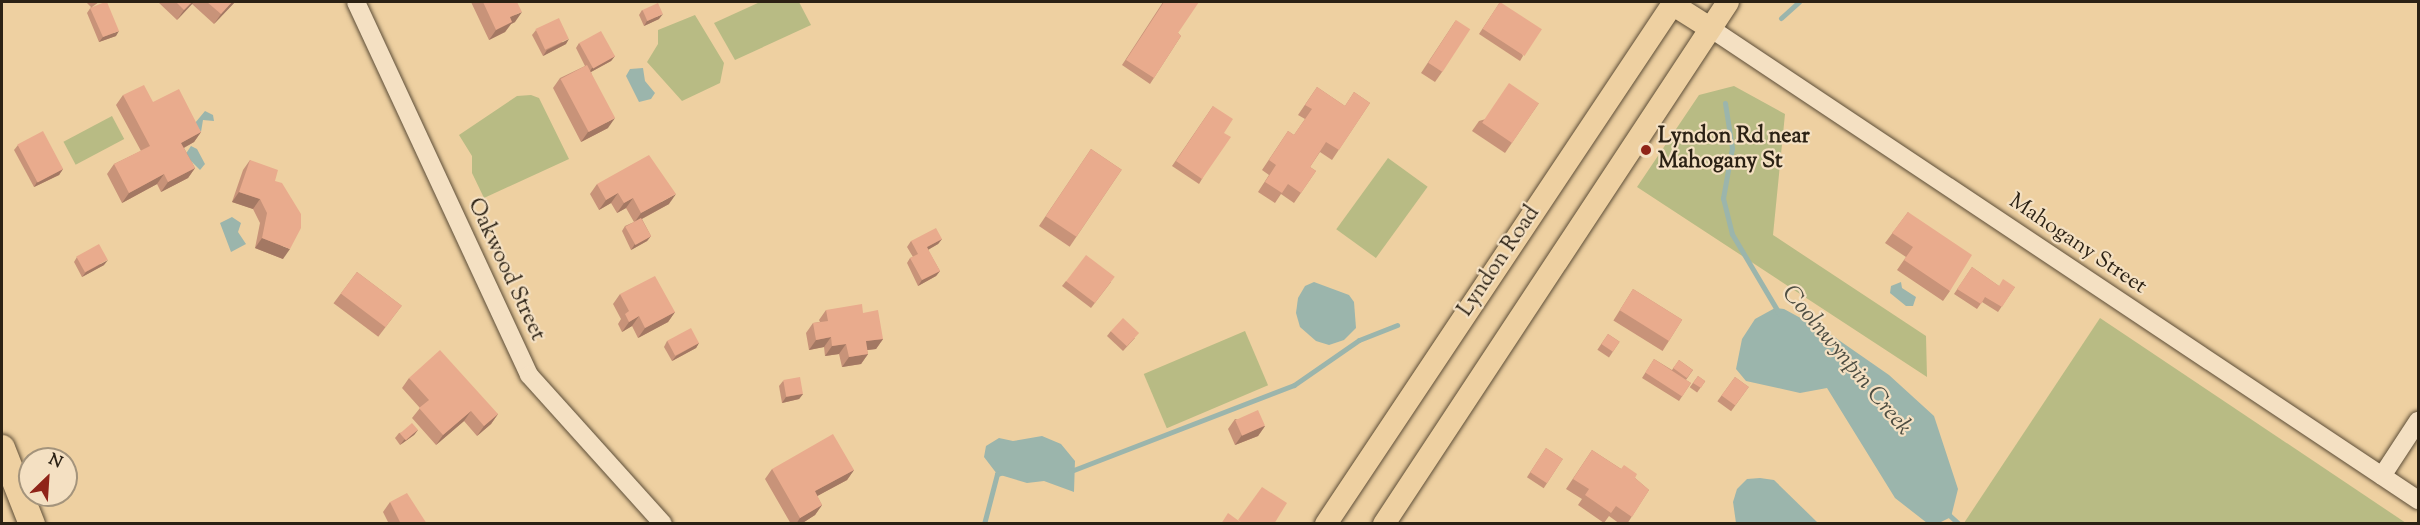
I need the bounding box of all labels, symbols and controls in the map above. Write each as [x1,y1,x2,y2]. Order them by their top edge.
place label: Lyndon Rd near Mahogany St [1658,124,1810,176]
marker: Lyndon Rd near Mahogany St [1639,143,1653,157]
street label: Mahogany Street [2003,189,2151,301]
street label: Oakwood Street [460,195,550,345]
street label: Lyndon Road [1453,202,1547,322]
water label: Coolnwynpin Creek [1775,280,1917,442]
north arrow [18,447,78,507]
text: N [44,449,66,475]

